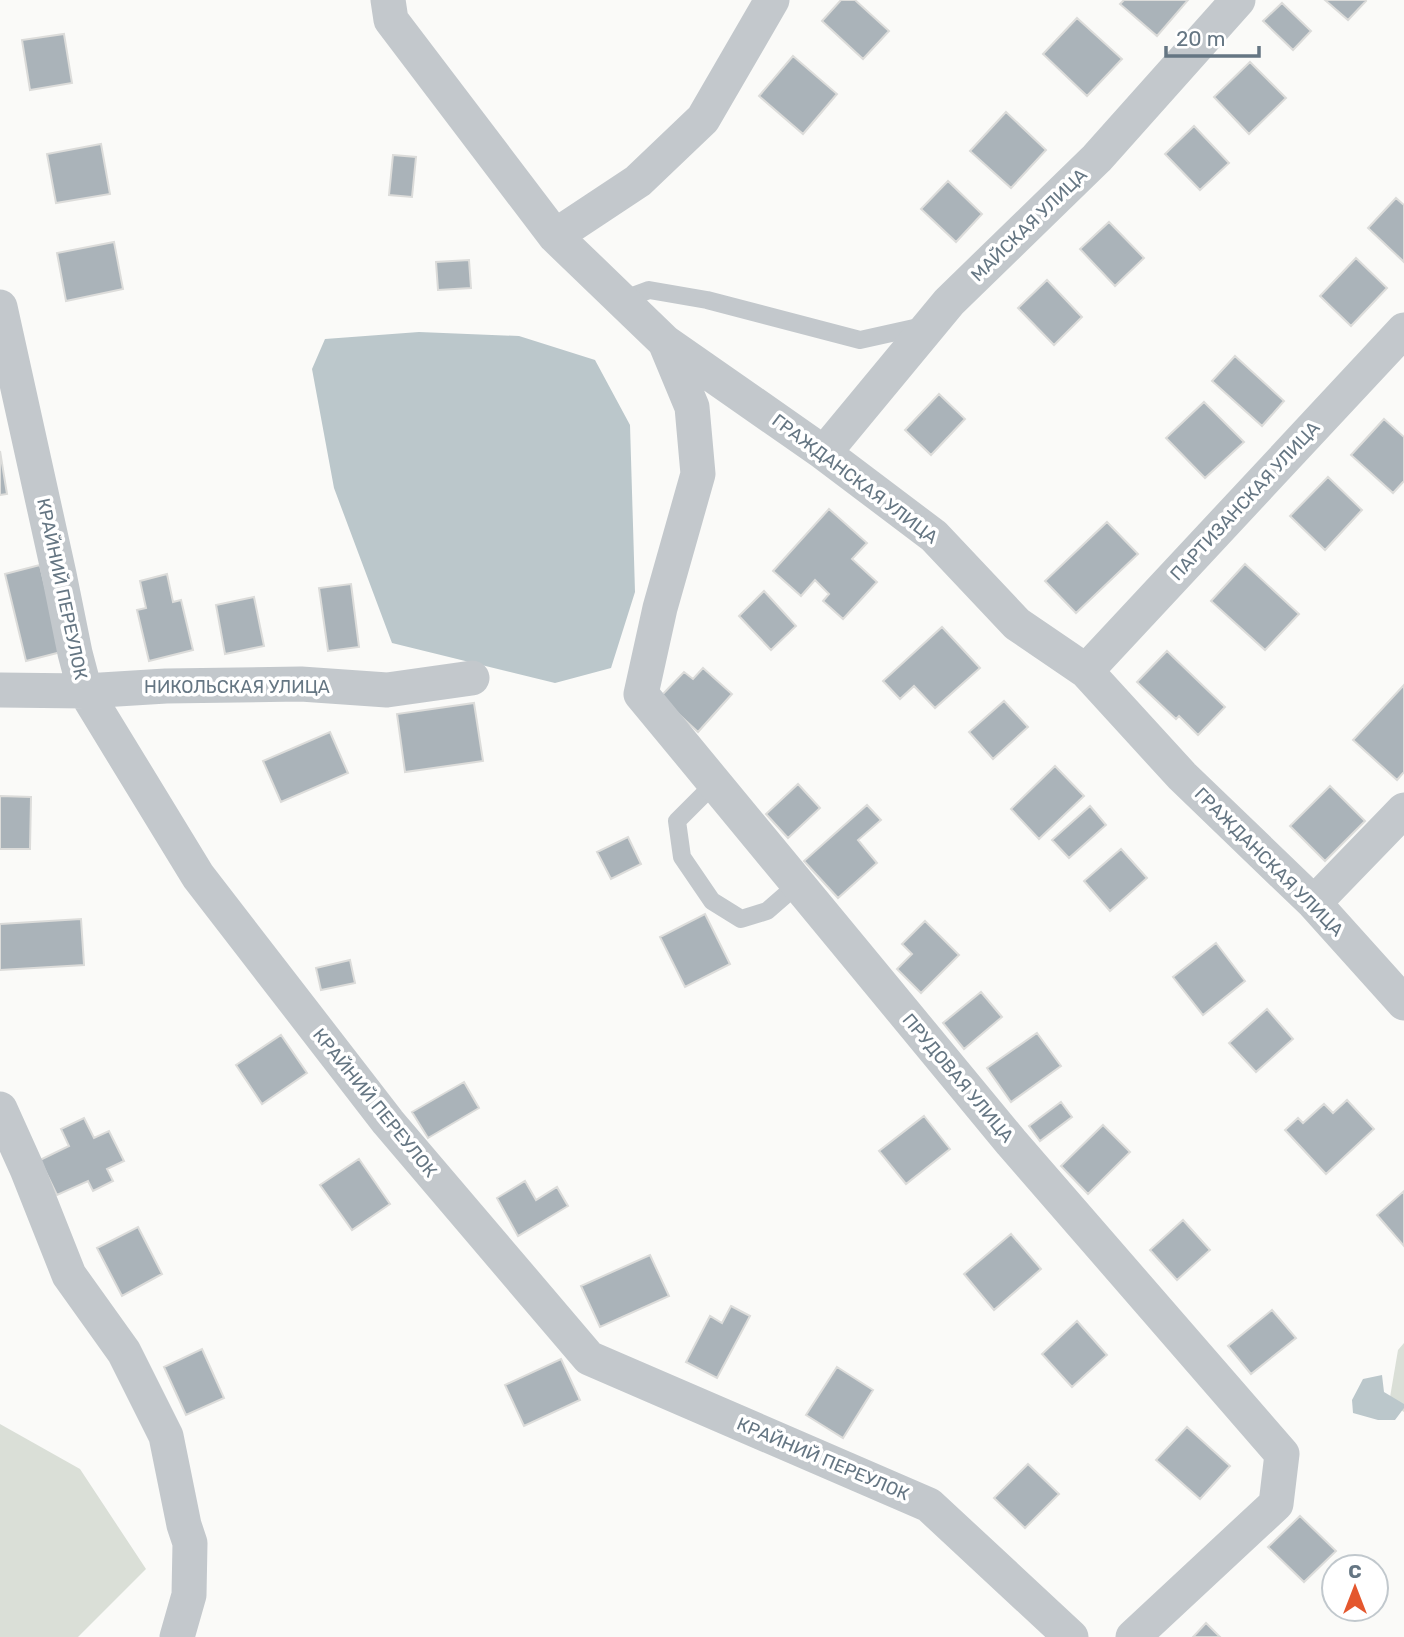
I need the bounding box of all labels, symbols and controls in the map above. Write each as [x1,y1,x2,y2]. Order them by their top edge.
scale bar [1166,14,1259,58]
text: 20 m [1176,26,1225,51]
street label: МАЙСКАЯ УЛИЦА [966,164,1092,286]
street label: ГРАЖДАНСКАЯ УЛИЦА [768,410,942,548]
street label: ПАРТИЗАНСКАЯ УЛИЦА [1165,417,1325,585]
street label: КРАЙНИЙ ПЕРЕУЛОК [32,496,92,682]
street label: НИКОЛЬСКАЯ УЛИЦА [144,676,330,698]
street label: ГРАЖДАНСКАЯ УЛИЦА [1190,783,1348,941]
street label: ПРУДОВАЯ УЛИЦА [898,1009,1018,1147]
street label: КРАЙНИЙ ПЕРЕУЛОК [308,1024,442,1182]
street label: КРАЙНИЙ ПЕРЕУЛОК [733,1413,913,1505]
north arrow [1320,1553,1390,1623]
text: С [1348,1560,1362,1583]

